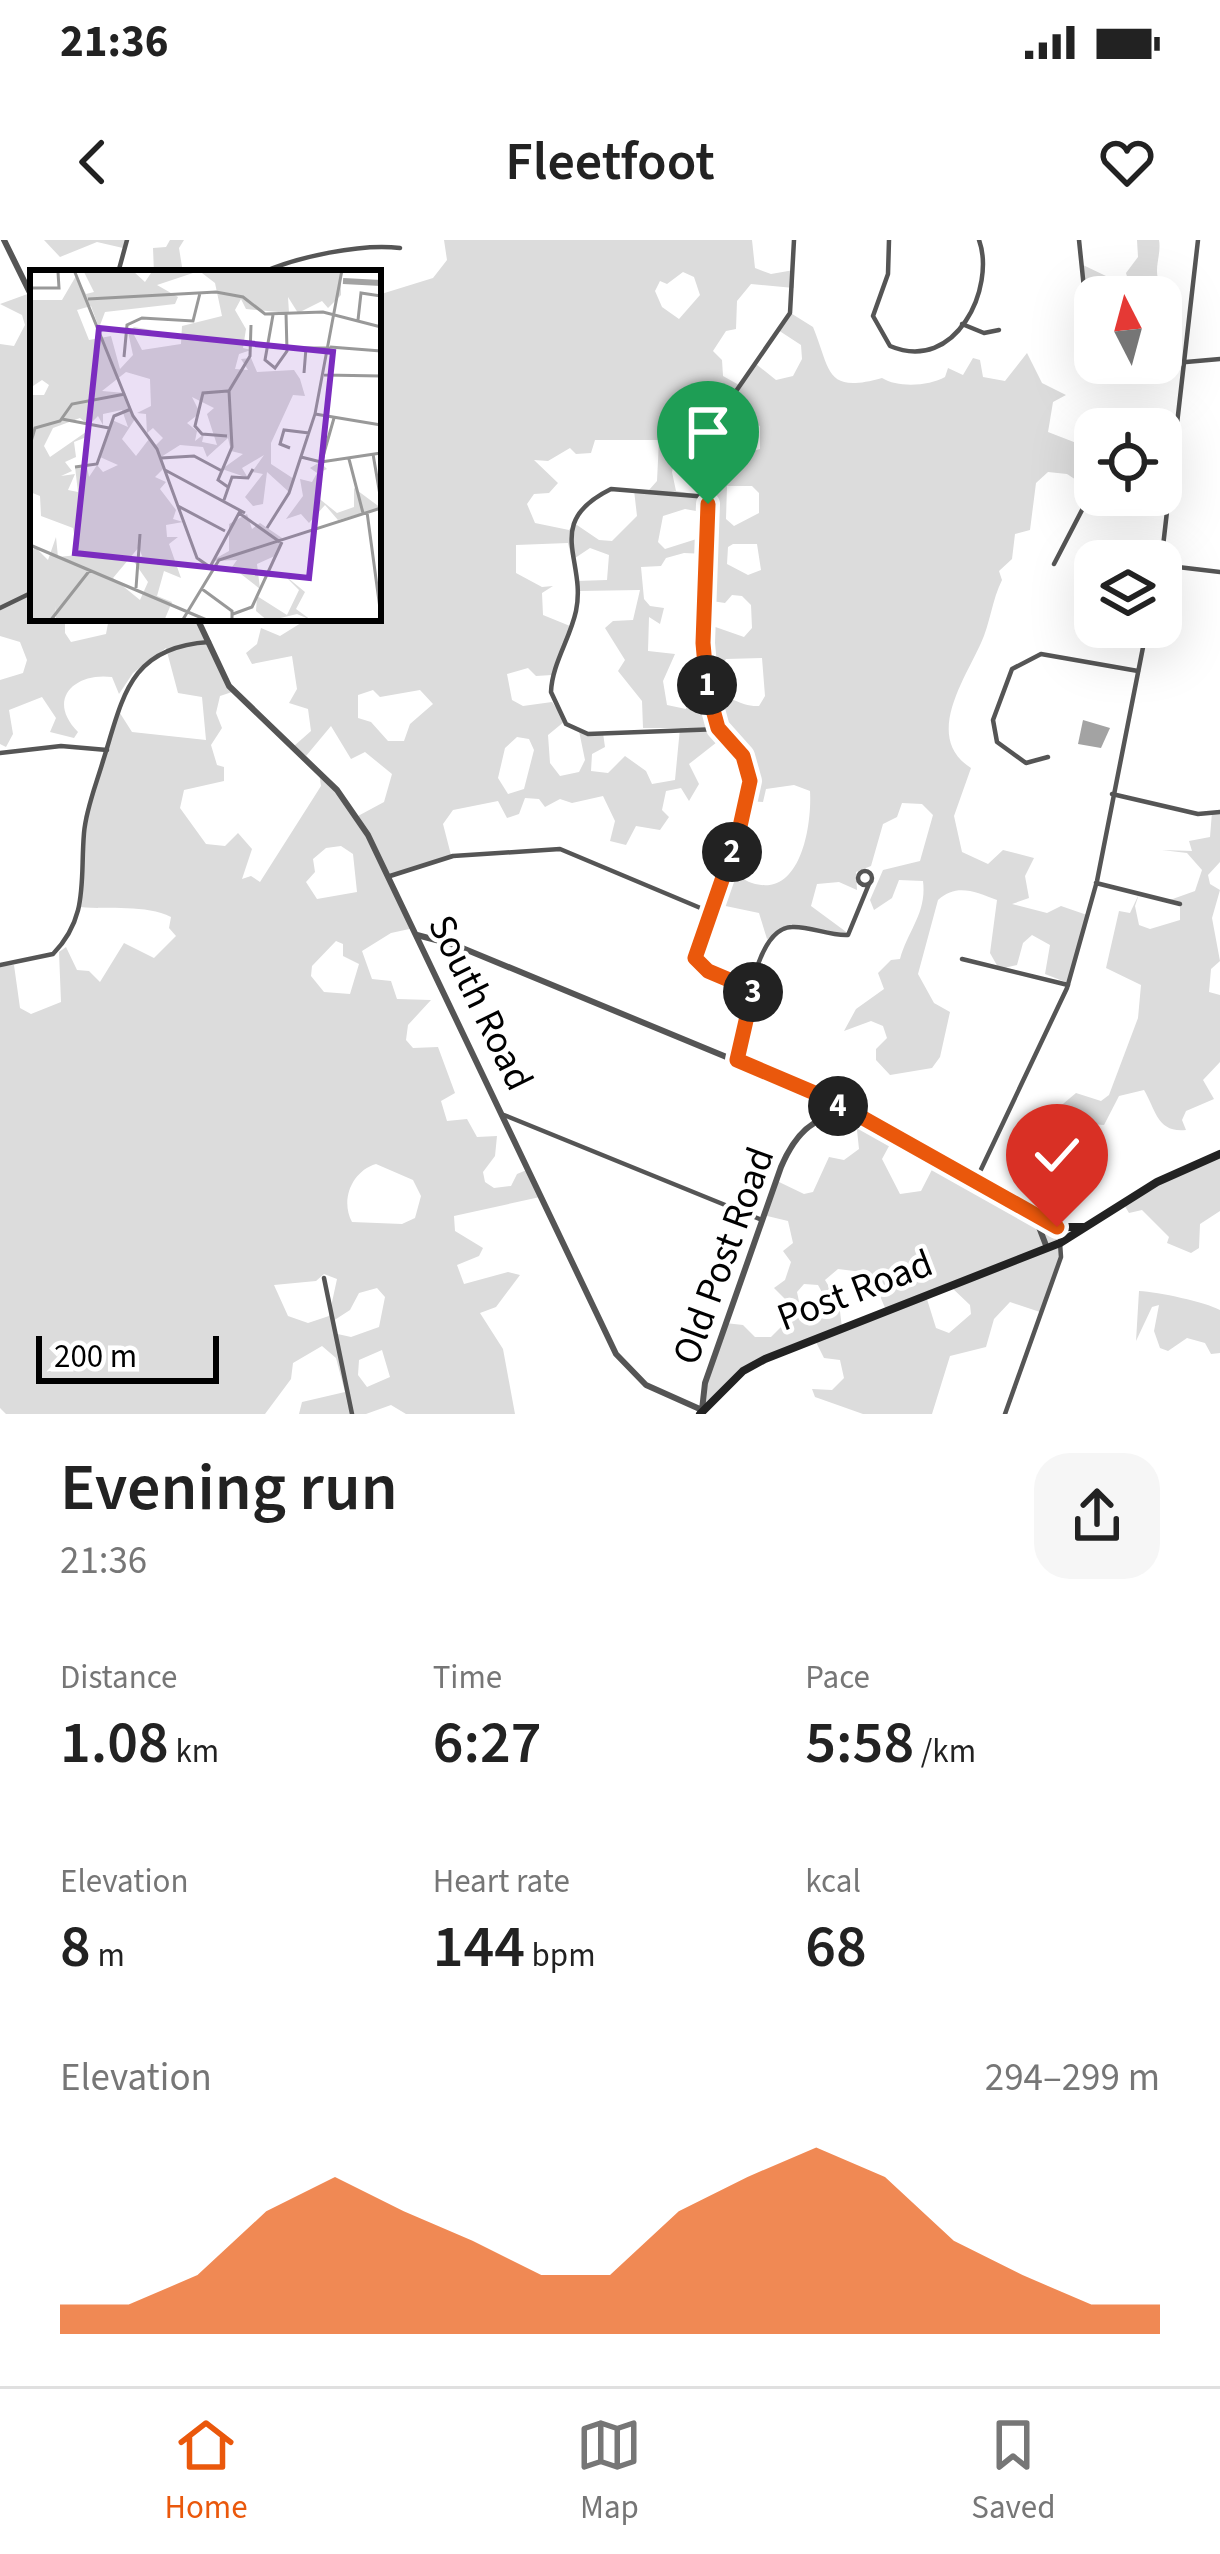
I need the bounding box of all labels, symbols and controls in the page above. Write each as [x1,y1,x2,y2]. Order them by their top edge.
text: 21:36 [60,10,169,74]
text: Fleetfoot [505,124,715,201]
icon: back [60,129,126,195]
icon: heart [1094,129,1160,195]
inset map [30,270,381,621]
north arrow [1074,276,1182,384]
map controls [1074,276,1182,648]
pin [657,381,759,504]
icon: arrive [675,399,741,465]
button: locate [1074,408,1182,516]
button: layers [1074,540,1182,648]
pin: 1 [677,655,737,715]
text: 1 [698,661,716,708]
pin: 2 [702,822,762,882]
text: 2 [723,828,741,875]
street label: South Road [413,906,547,1100]
pin: 3 [723,962,783,1022]
text: 3 [744,968,762,1015]
pin: 4 [808,1076,868,1136]
text: 4 [829,1082,847,1129]
pin [1006,1104,1108,1227]
icon: check [1024,1122,1090,1188]
street label: Old Post Road [659,1139,789,1373]
street label: Post Road [769,1236,941,1346]
scale bar [36,1330,219,1383]
text: 200 m [54,1333,137,1380]
text: Evening run [60,1441,398,1535]
button: share [1034,1453,1160,1579]
text: 21:36 [60,1533,147,1589]
text: Distance [60,1654,177,1701]
text: Time [433,1654,502,1701]
text: Pace [805,1654,870,1701]
text: 1.08 [60,1701,169,1786]
text: 6:27 [433,1701,542,1786]
text: 5:58 [805,1701,914,1786]
text: km [169,1728,219,1775]
text: /km [914,1728,976,1775]
text: Elevation [60,1858,189,1905]
text: Heart rate [433,1858,570,1905]
text: kcal [805,1858,861,1905]
text: 8 [60,1905,91,1990]
text: 144 [433,1905,525,1990]
text: 68 [805,1905,867,1990]
text: m [91,1932,125,1979]
text: bpm [525,1932,596,1979]
text: Elevation [60,2050,212,2106]
text: 294–299 m [985,2050,1160,2106]
tab: Home [164,2412,248,2531]
tab: Map [576,2412,642,2531]
tab: Saved [971,2412,1056,2531]

